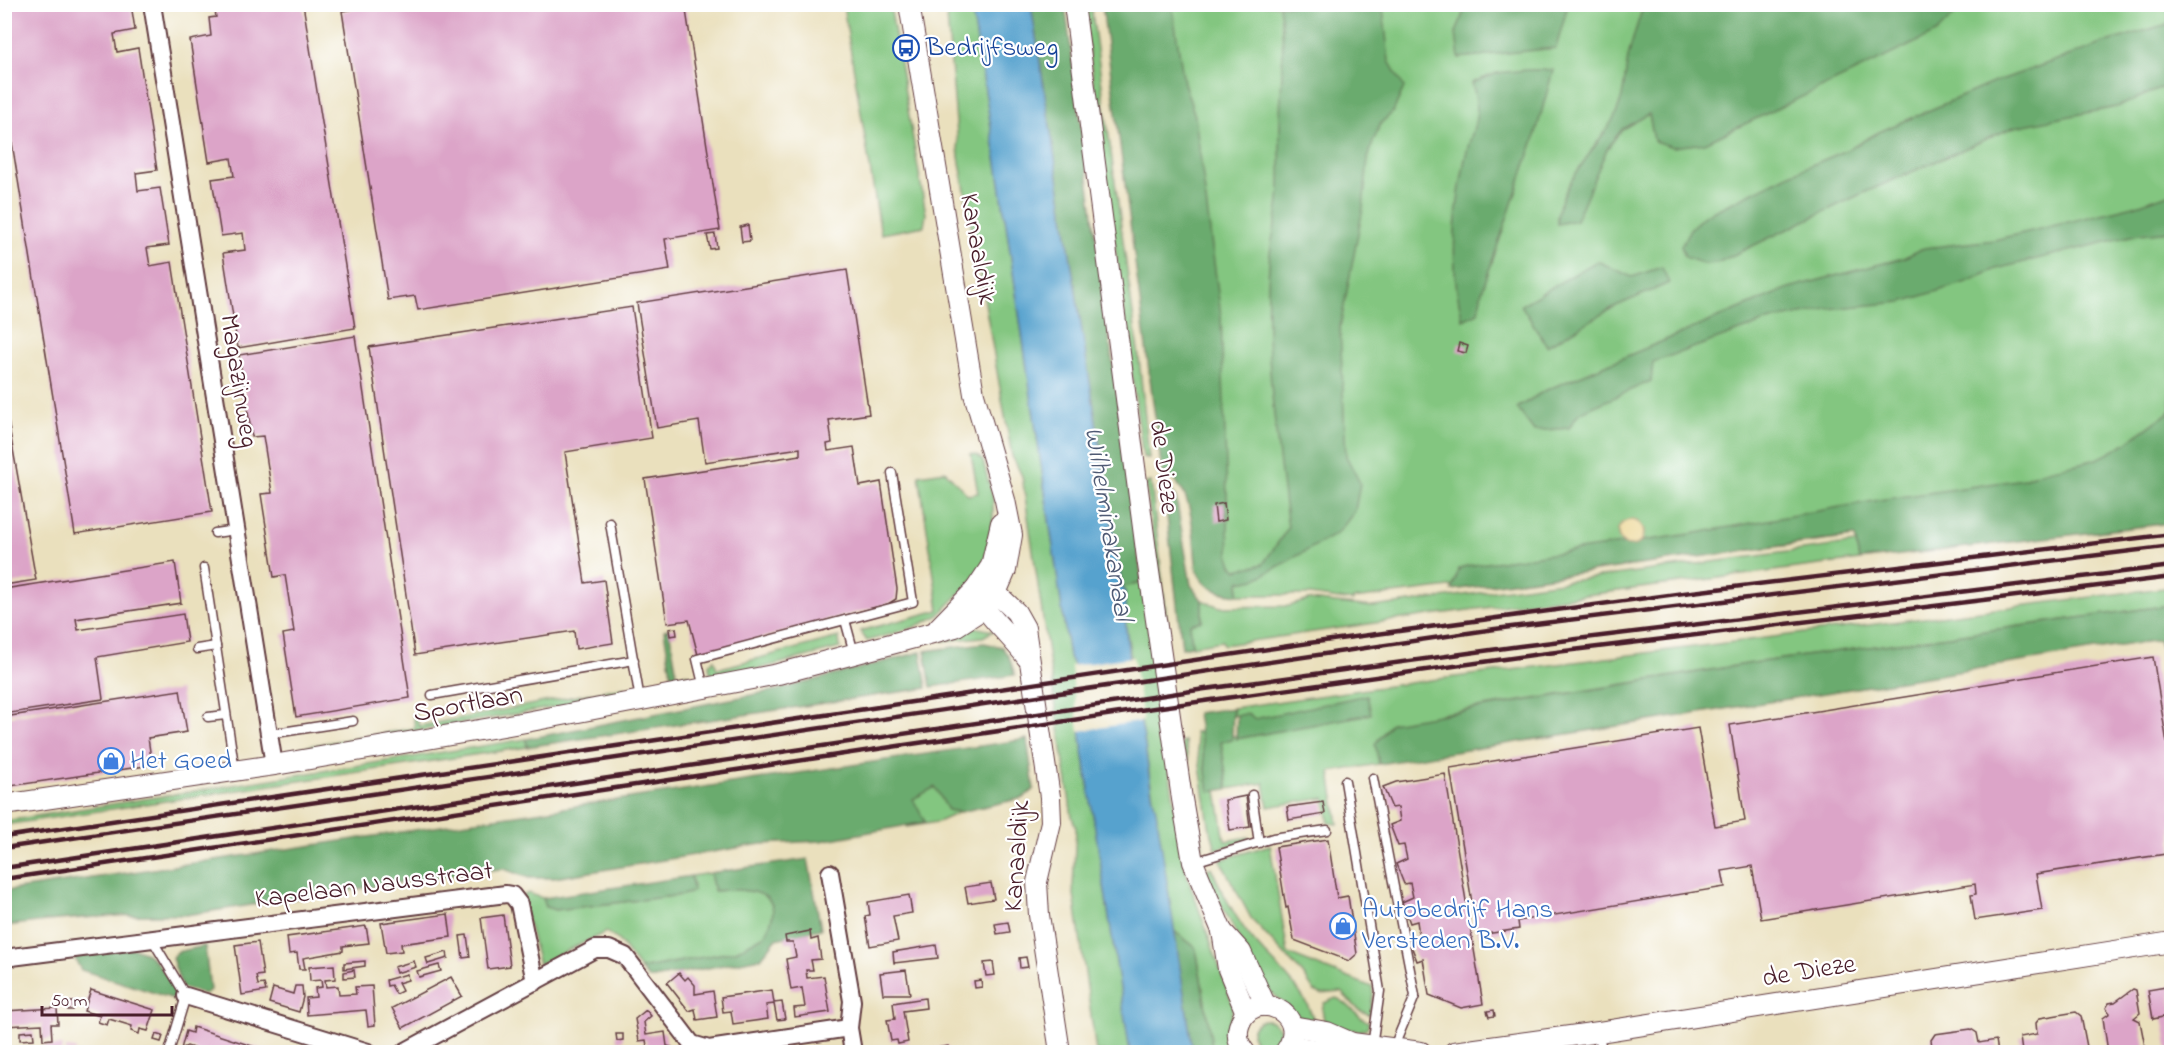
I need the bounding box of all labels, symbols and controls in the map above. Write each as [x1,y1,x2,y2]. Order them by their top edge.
place label: Bedrijfsweg [925,29,1058,68]
bus stop icon: Bedrijfsweg [891,33,921,63]
street label: Kanaaldijk [948,190,1006,308]
street label: Magazijnweg [208,312,268,450]
street label: de Dieze [1138,418,1188,517]
water label: Wilhelminakanaal [1071,424,1143,627]
street label: Sportlaan [410,676,526,734]
place label: Het Goed [130,742,232,781]
shop icon: Het Goed [96,746,126,776]
street label: Kanaaldijk [995,799,1041,913]
street label: Kapelaan Nausstraat [253,852,495,920]
place label: Autobedrijf Hans Versteden B.V. [1361,891,1553,961]
shop icon: Autobedrijf Hans Versteden B.V. [1328,911,1358,941]
street label: de Dieze [1759,945,1859,999]
scale bar [42,979,172,1017]
text: 50 m [51,989,88,1015]

